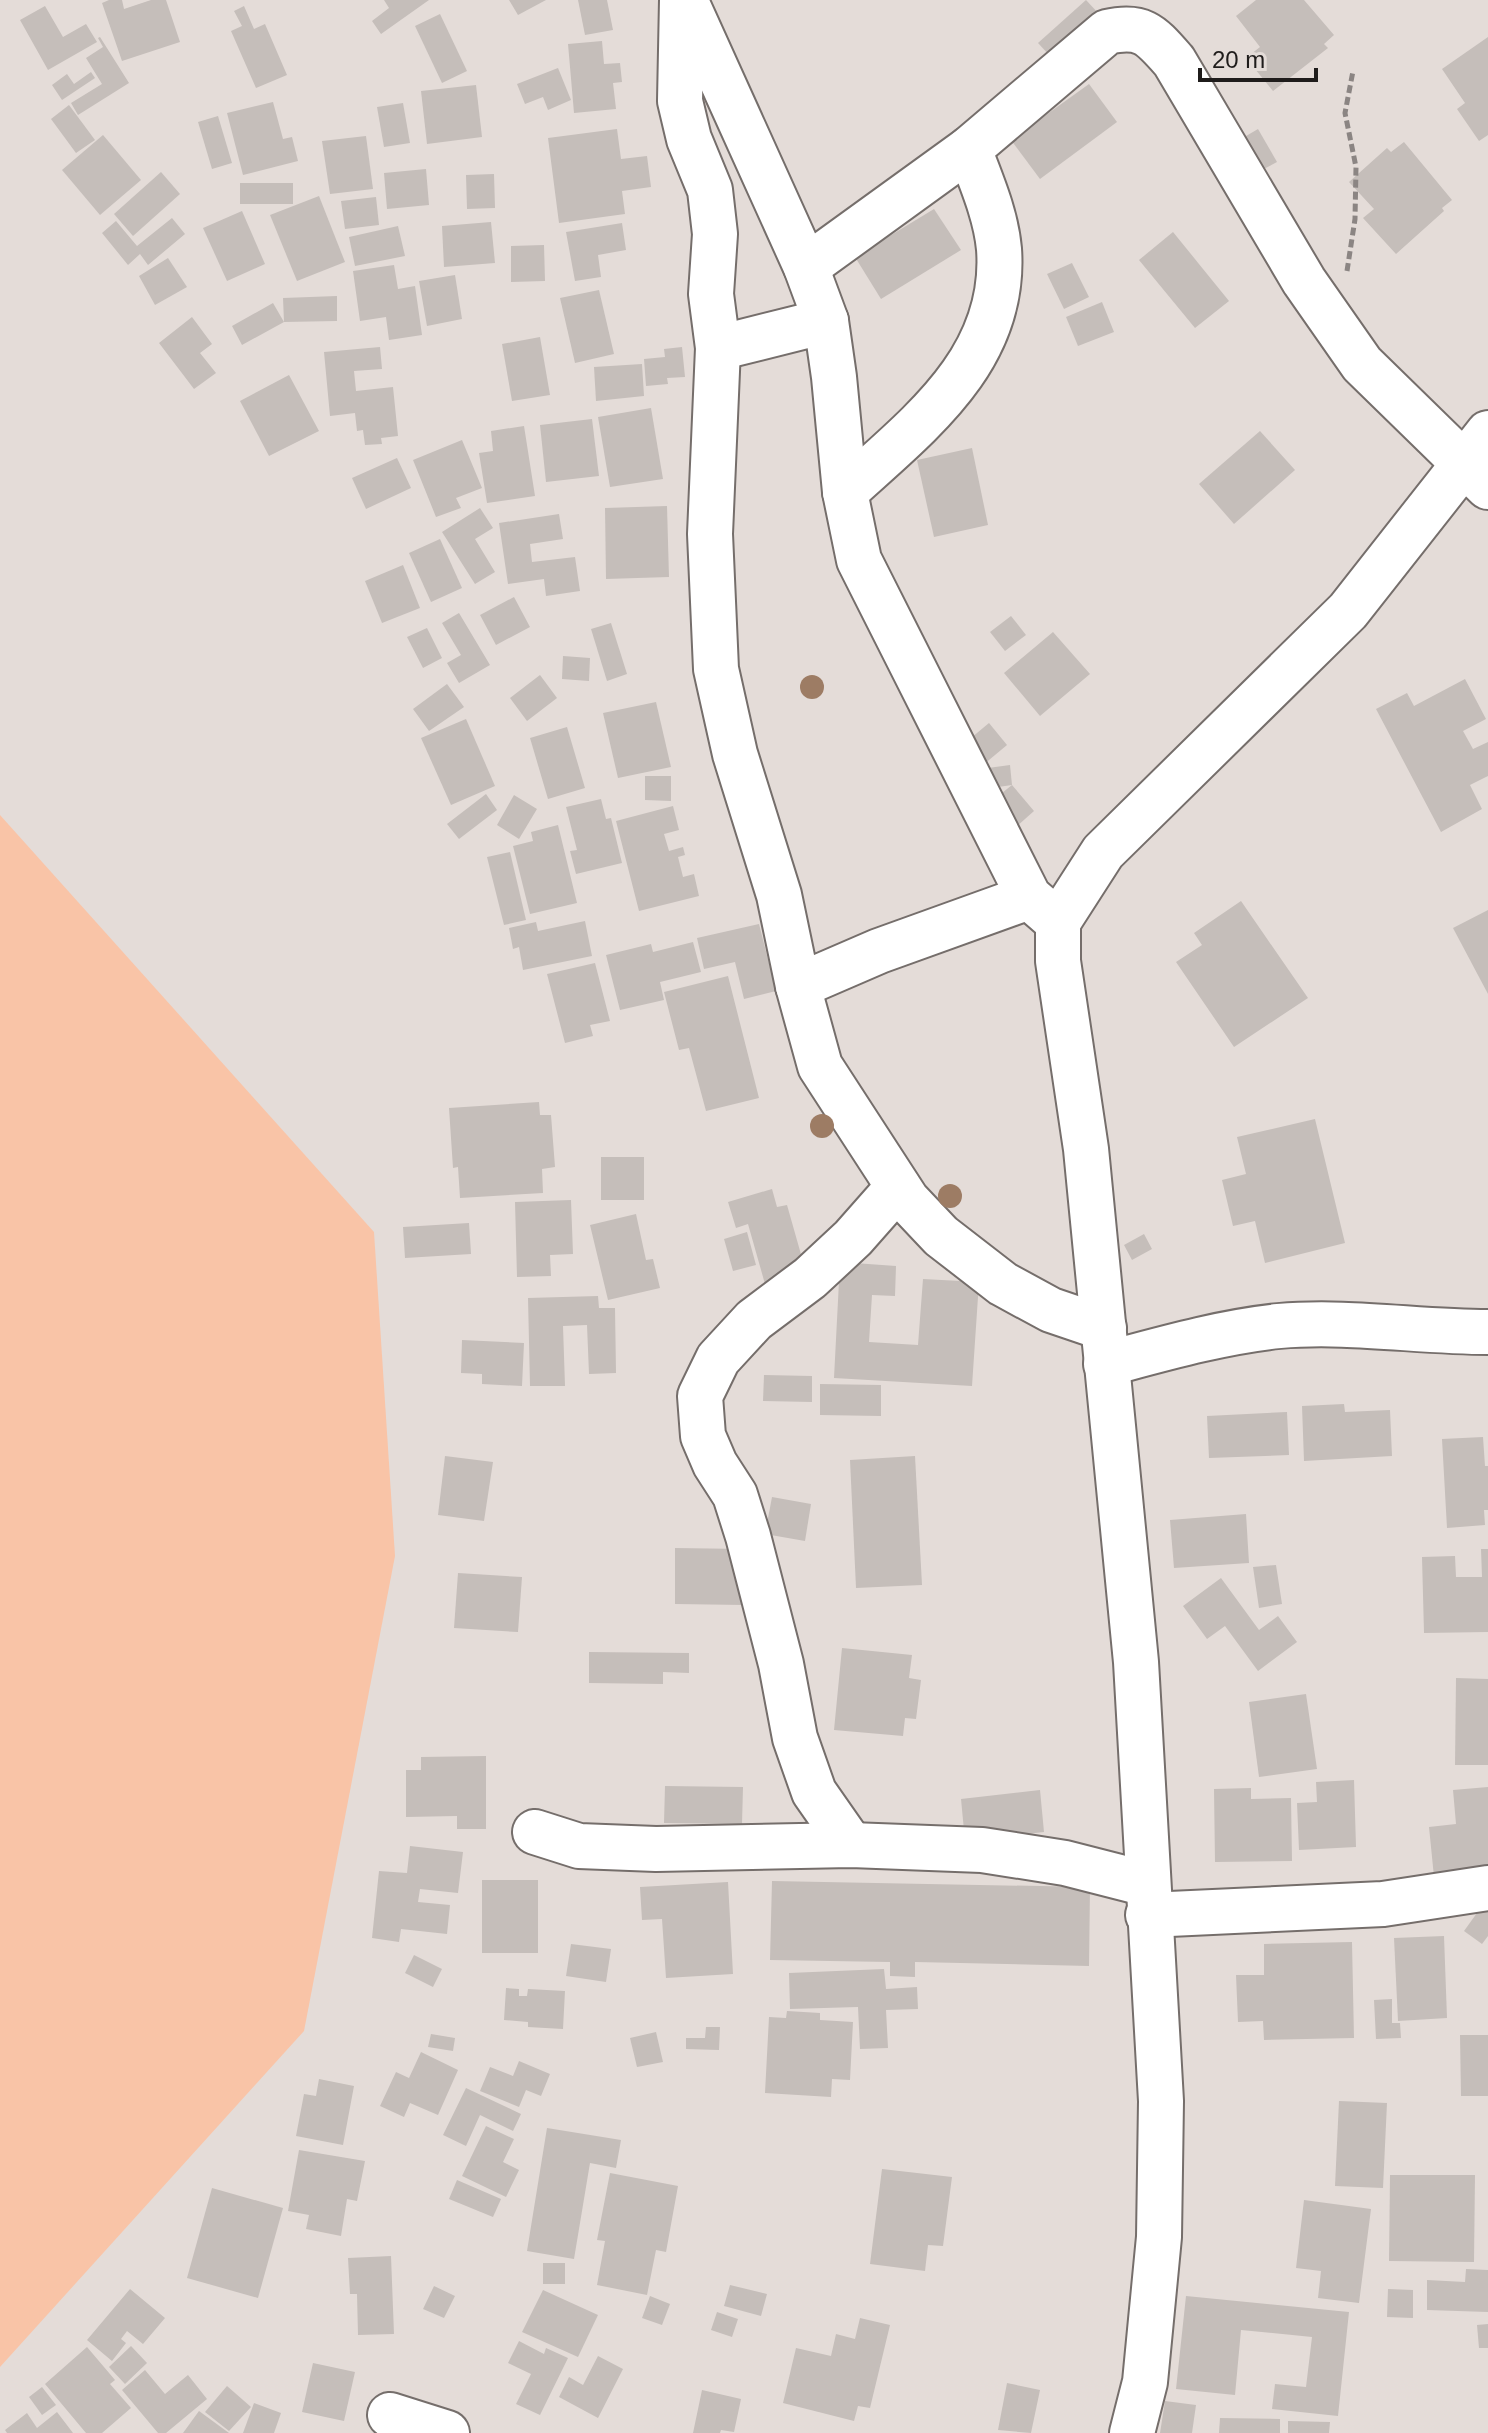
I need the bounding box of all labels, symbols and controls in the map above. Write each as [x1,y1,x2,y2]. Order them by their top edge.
scale bar [1200,32,1316,82]
text: 20 m [1212,46,1265,73]

